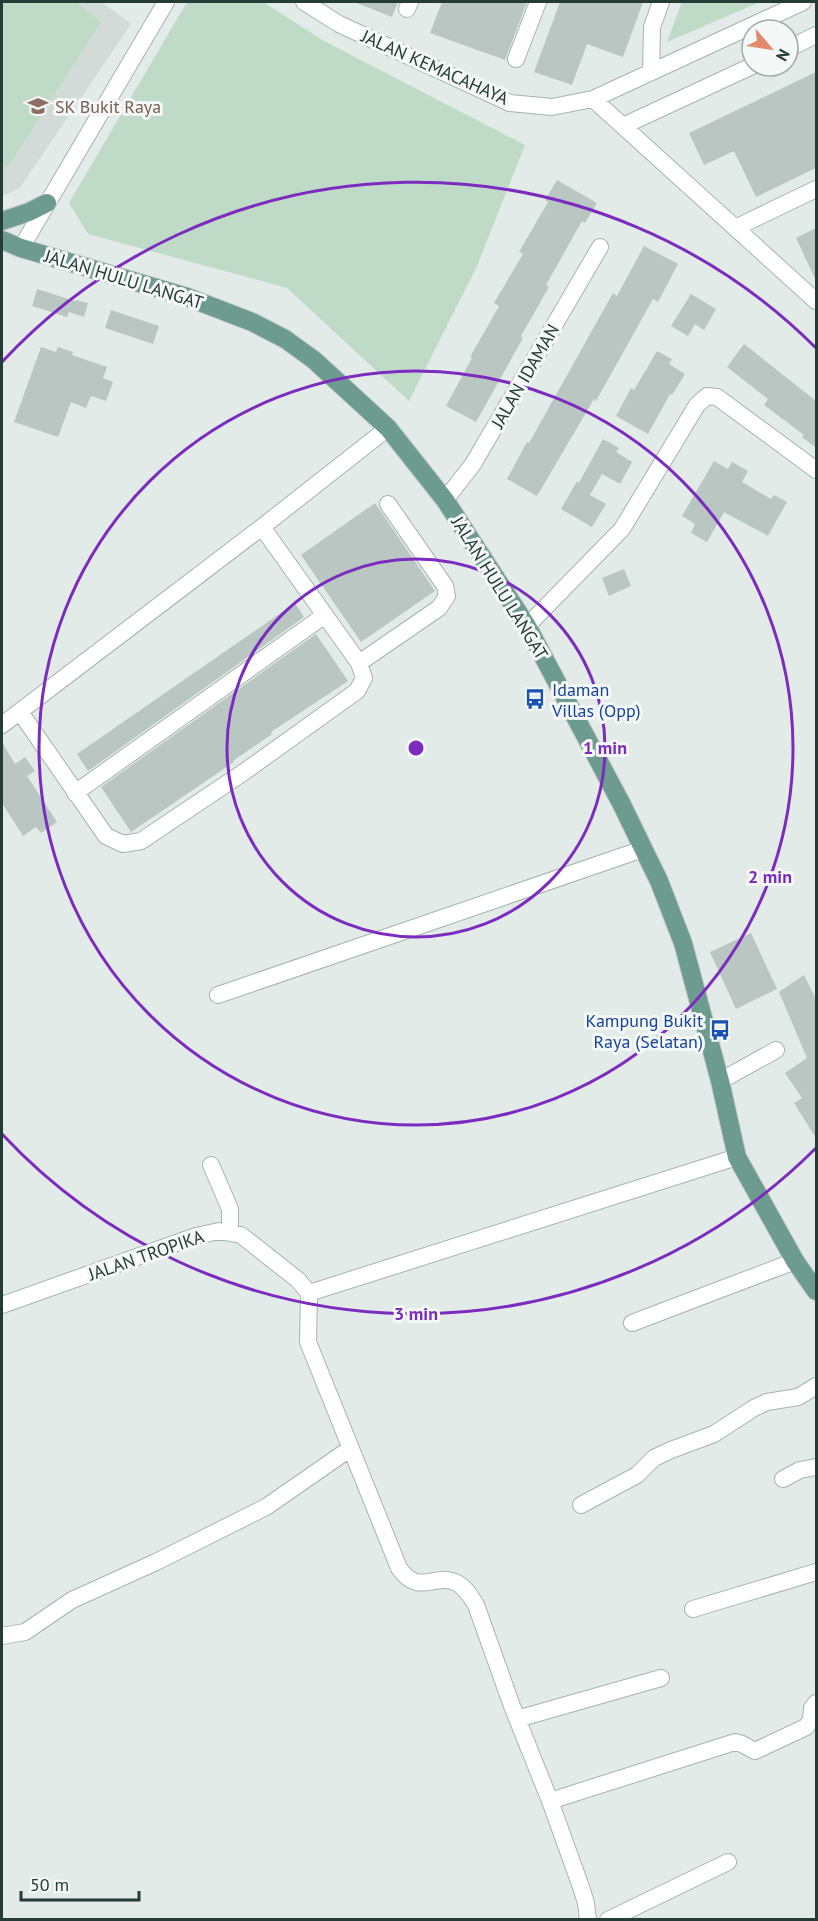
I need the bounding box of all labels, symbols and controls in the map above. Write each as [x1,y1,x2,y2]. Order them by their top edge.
north arrow [740,18,800,78]
street label: JALAN KEMACAHAYA [357,24,513,110]
text: N [772,46,794,65]
school or university icon: SK Bukit Raya [26,94,50,118]
place label: SK Bukit Raya [55,95,161,118]
street label: JALAN HULU LANGAT [41,244,206,314]
street label: JALAN IDAMAN [485,320,564,433]
street label: JALAN HULU LANGAT [446,511,553,664]
place label: Idaman Villas (Opp) [551,678,641,722]
bus stop icon: Idaman Villas (Opp) [523,687,547,711]
text: 1 min [583,736,627,759]
centre of rings [406,738,426,758]
text: 2 min [748,865,792,888]
place label: Kampung Bukit Raya (Selatan) [585,1009,703,1053]
bus stop icon: Kampung Bukit Raya (Selatan) [708,1018,732,1042]
street label: JALAN TROPIKA [84,1224,207,1286]
text: 3 min [394,1302,438,1325]
scale bar [21,1864,140,1902]
text: 50 m [30,1873,69,1896]

